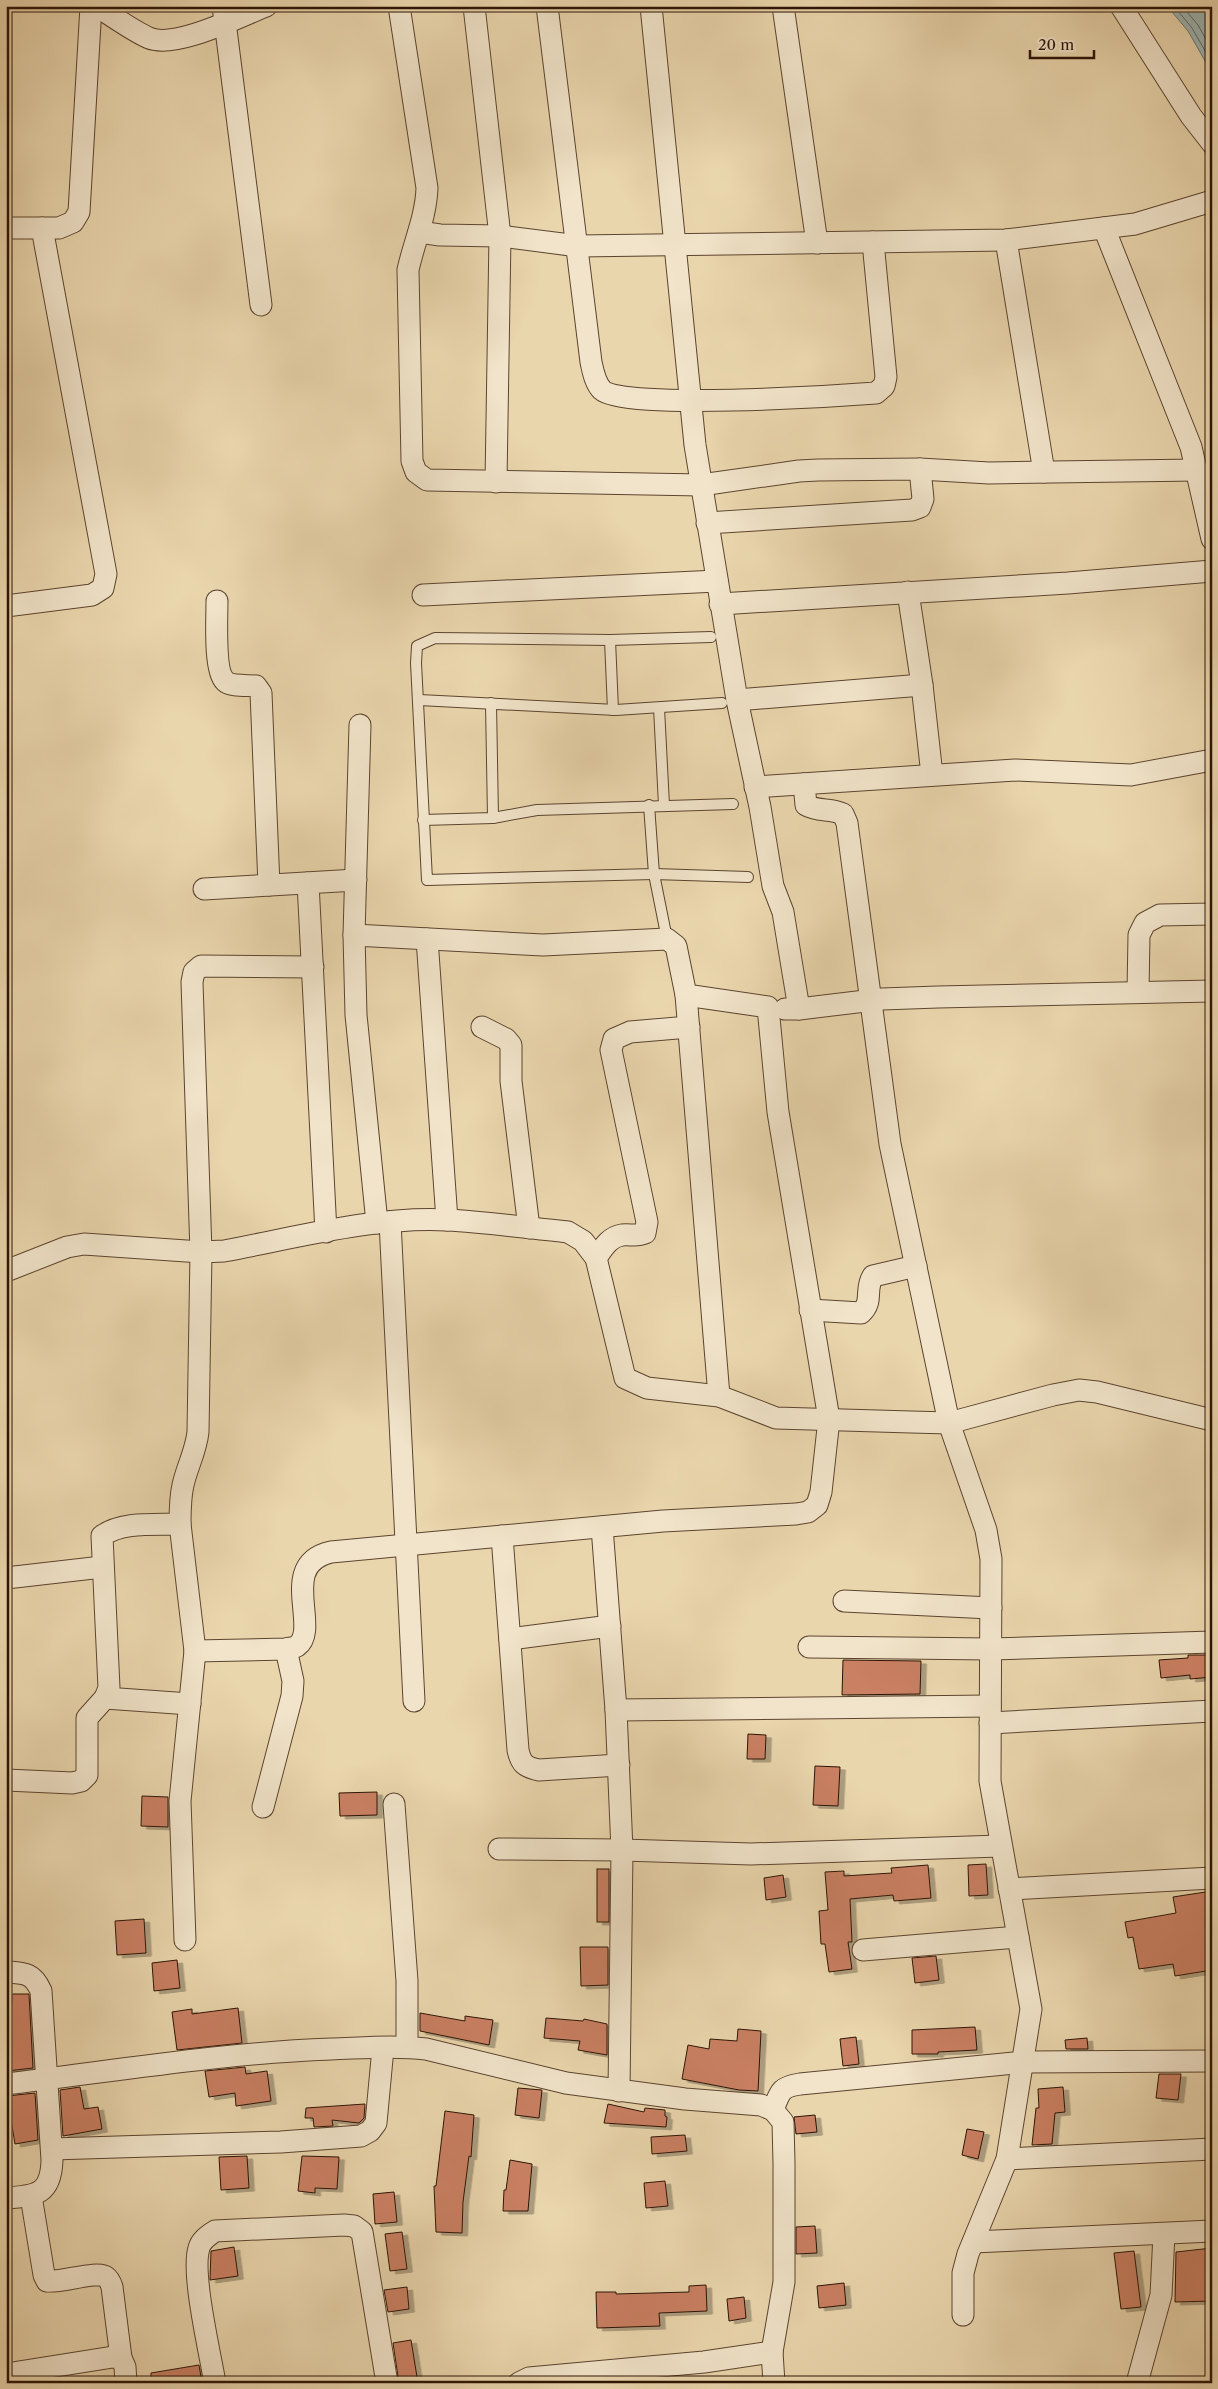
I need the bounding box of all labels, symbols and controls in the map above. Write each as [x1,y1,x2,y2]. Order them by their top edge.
scale bar [1030,28,1094,60]
text: 20 m [1038,35,1074,54]

